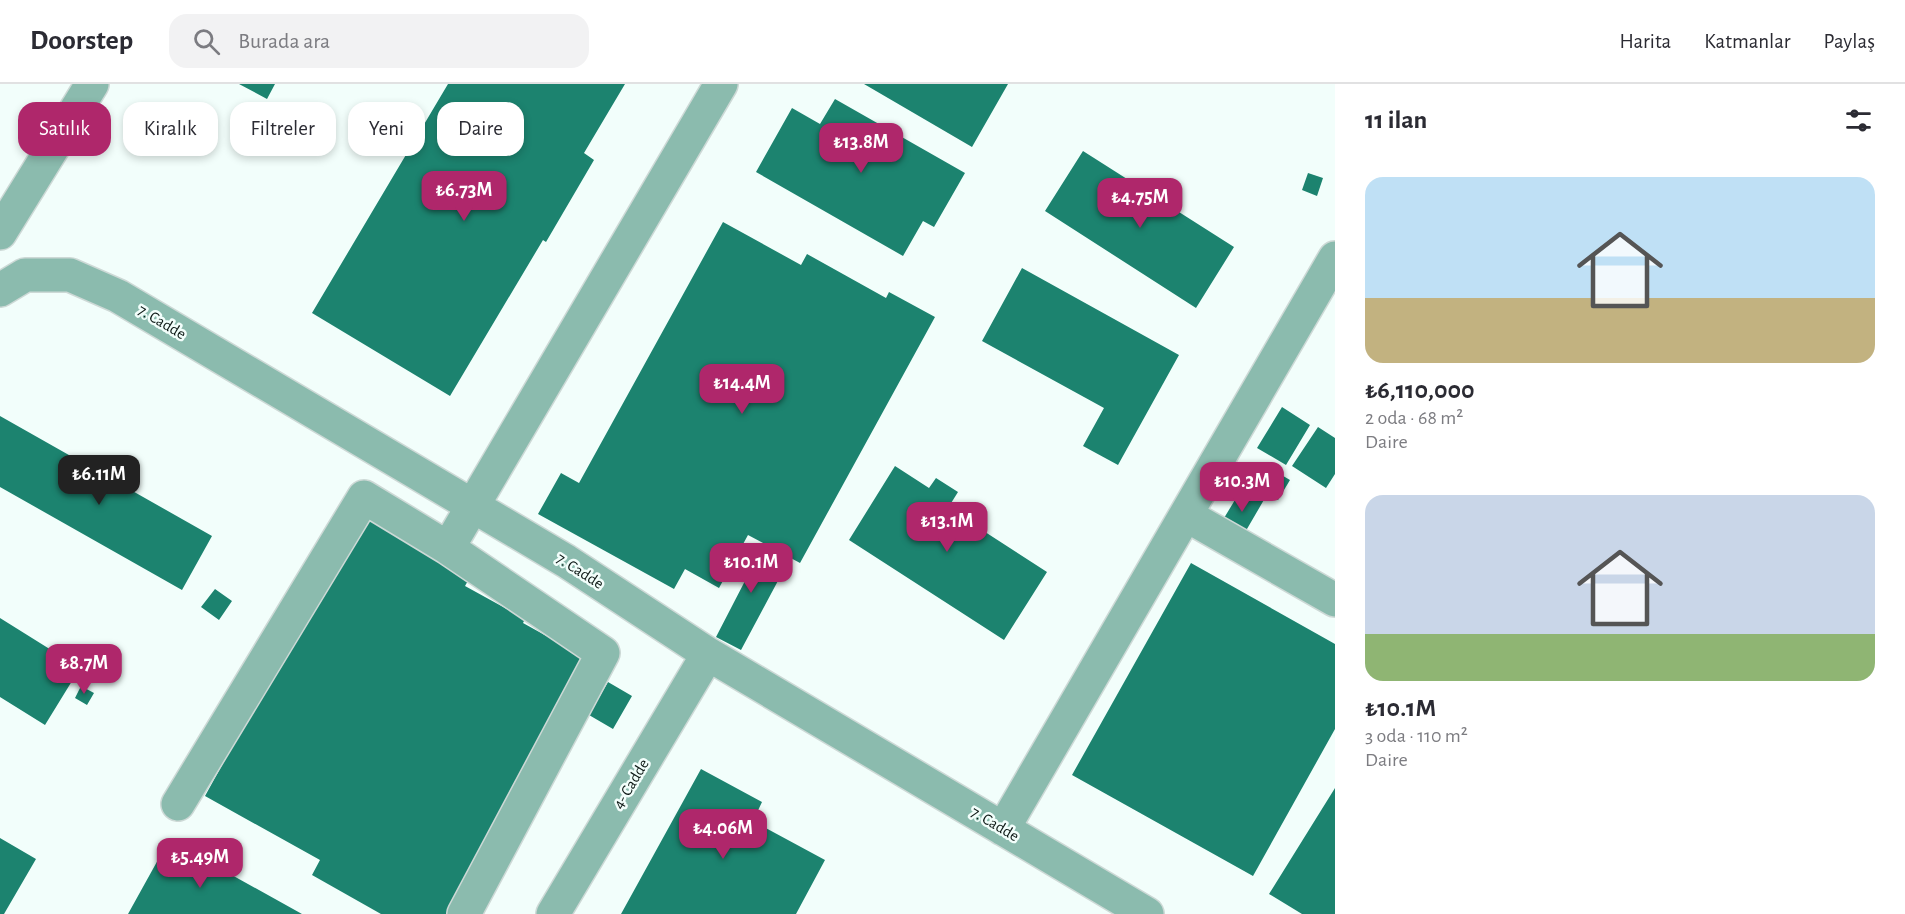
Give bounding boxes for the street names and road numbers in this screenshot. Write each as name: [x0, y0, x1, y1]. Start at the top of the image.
street label: 7. Cadde: [135, 302, 189, 342]
street label: 7. Cadde: [554, 550, 606, 592]
street label: 4- Cadde: [610, 756, 652, 812]
street label: 7. Cadde: [968, 804, 1022, 844]

